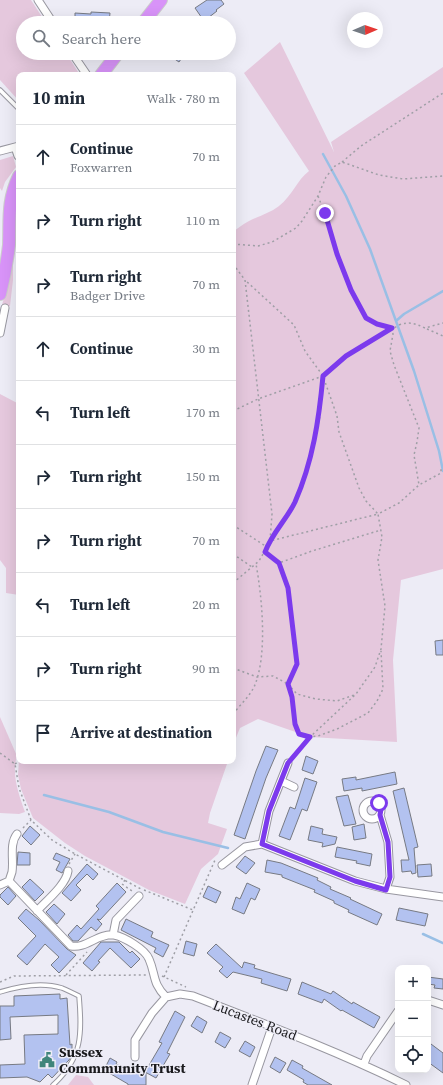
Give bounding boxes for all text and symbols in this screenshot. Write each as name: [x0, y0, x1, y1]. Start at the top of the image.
north arrow: [347, 12, 383, 48]
search box: [16, 16, 236, 60]
icon: search: [30, 27, 52, 49]
text: Search here: [62, 28, 141, 49]
text: 10 min: [32, 86, 85, 110]
text: Walk · 780 m: [147, 90, 220, 107]
text: Continue: [70, 138, 133, 159]
icon: ahead: [32, 146, 54, 168]
text: 70 m: [192, 148, 220, 165]
text: Foxwarren: [70, 159, 132, 176]
route end: [316, 204, 334, 222]
icon: right: [32, 210, 54, 232]
text: Turn right: [70, 210, 142, 231]
text: 110 m: [186, 212, 220, 229]
text: Turn right: [70, 266, 142, 287]
icon: right: [32, 274, 54, 296]
text: 70 m: [192, 276, 220, 293]
text: Badger Drive: [70, 287, 145, 304]
icon: ahead: [32, 338, 54, 360]
text: Continue: [70, 338, 133, 359]
text: 30 m: [192, 340, 220, 357]
icon: left: [32, 402, 54, 424]
text: Turn left: [70, 402, 130, 423]
text: 170 m: [186, 404, 220, 421]
icon: right: [32, 466, 54, 488]
text: Turn right: [70, 466, 142, 487]
text: 150 m: [186, 468, 220, 485]
icon: right: [32, 530, 54, 552]
text: Turn right: [70, 530, 142, 551]
text: 70 m: [192, 532, 220, 549]
icon: left: [32, 594, 54, 616]
text: Turn left: [70, 594, 130, 615]
text: 20 m: [192, 596, 220, 613]
icon: right: [32, 658, 54, 680]
text: Turn right: [70, 658, 142, 679]
text: 90 m: [192, 660, 220, 677]
icon: arrive: [32, 722, 54, 744]
text: Arrive at destination: [70, 722, 212, 743]
route start: [370, 794, 388, 812]
map controls: [395, 965, 431, 1073]
button: +: [395, 965, 431, 1001]
street label: Lucastes Road: [210, 995, 300, 1045]
button: −: [395, 1001, 431, 1037]
button: locate: [395, 1037, 431, 1073]
place label: Sussex Commmunity Trust: [59, 1042, 186, 1078]
public building icon: Sussex Commmunity Trust: [38, 1051, 56, 1069]

